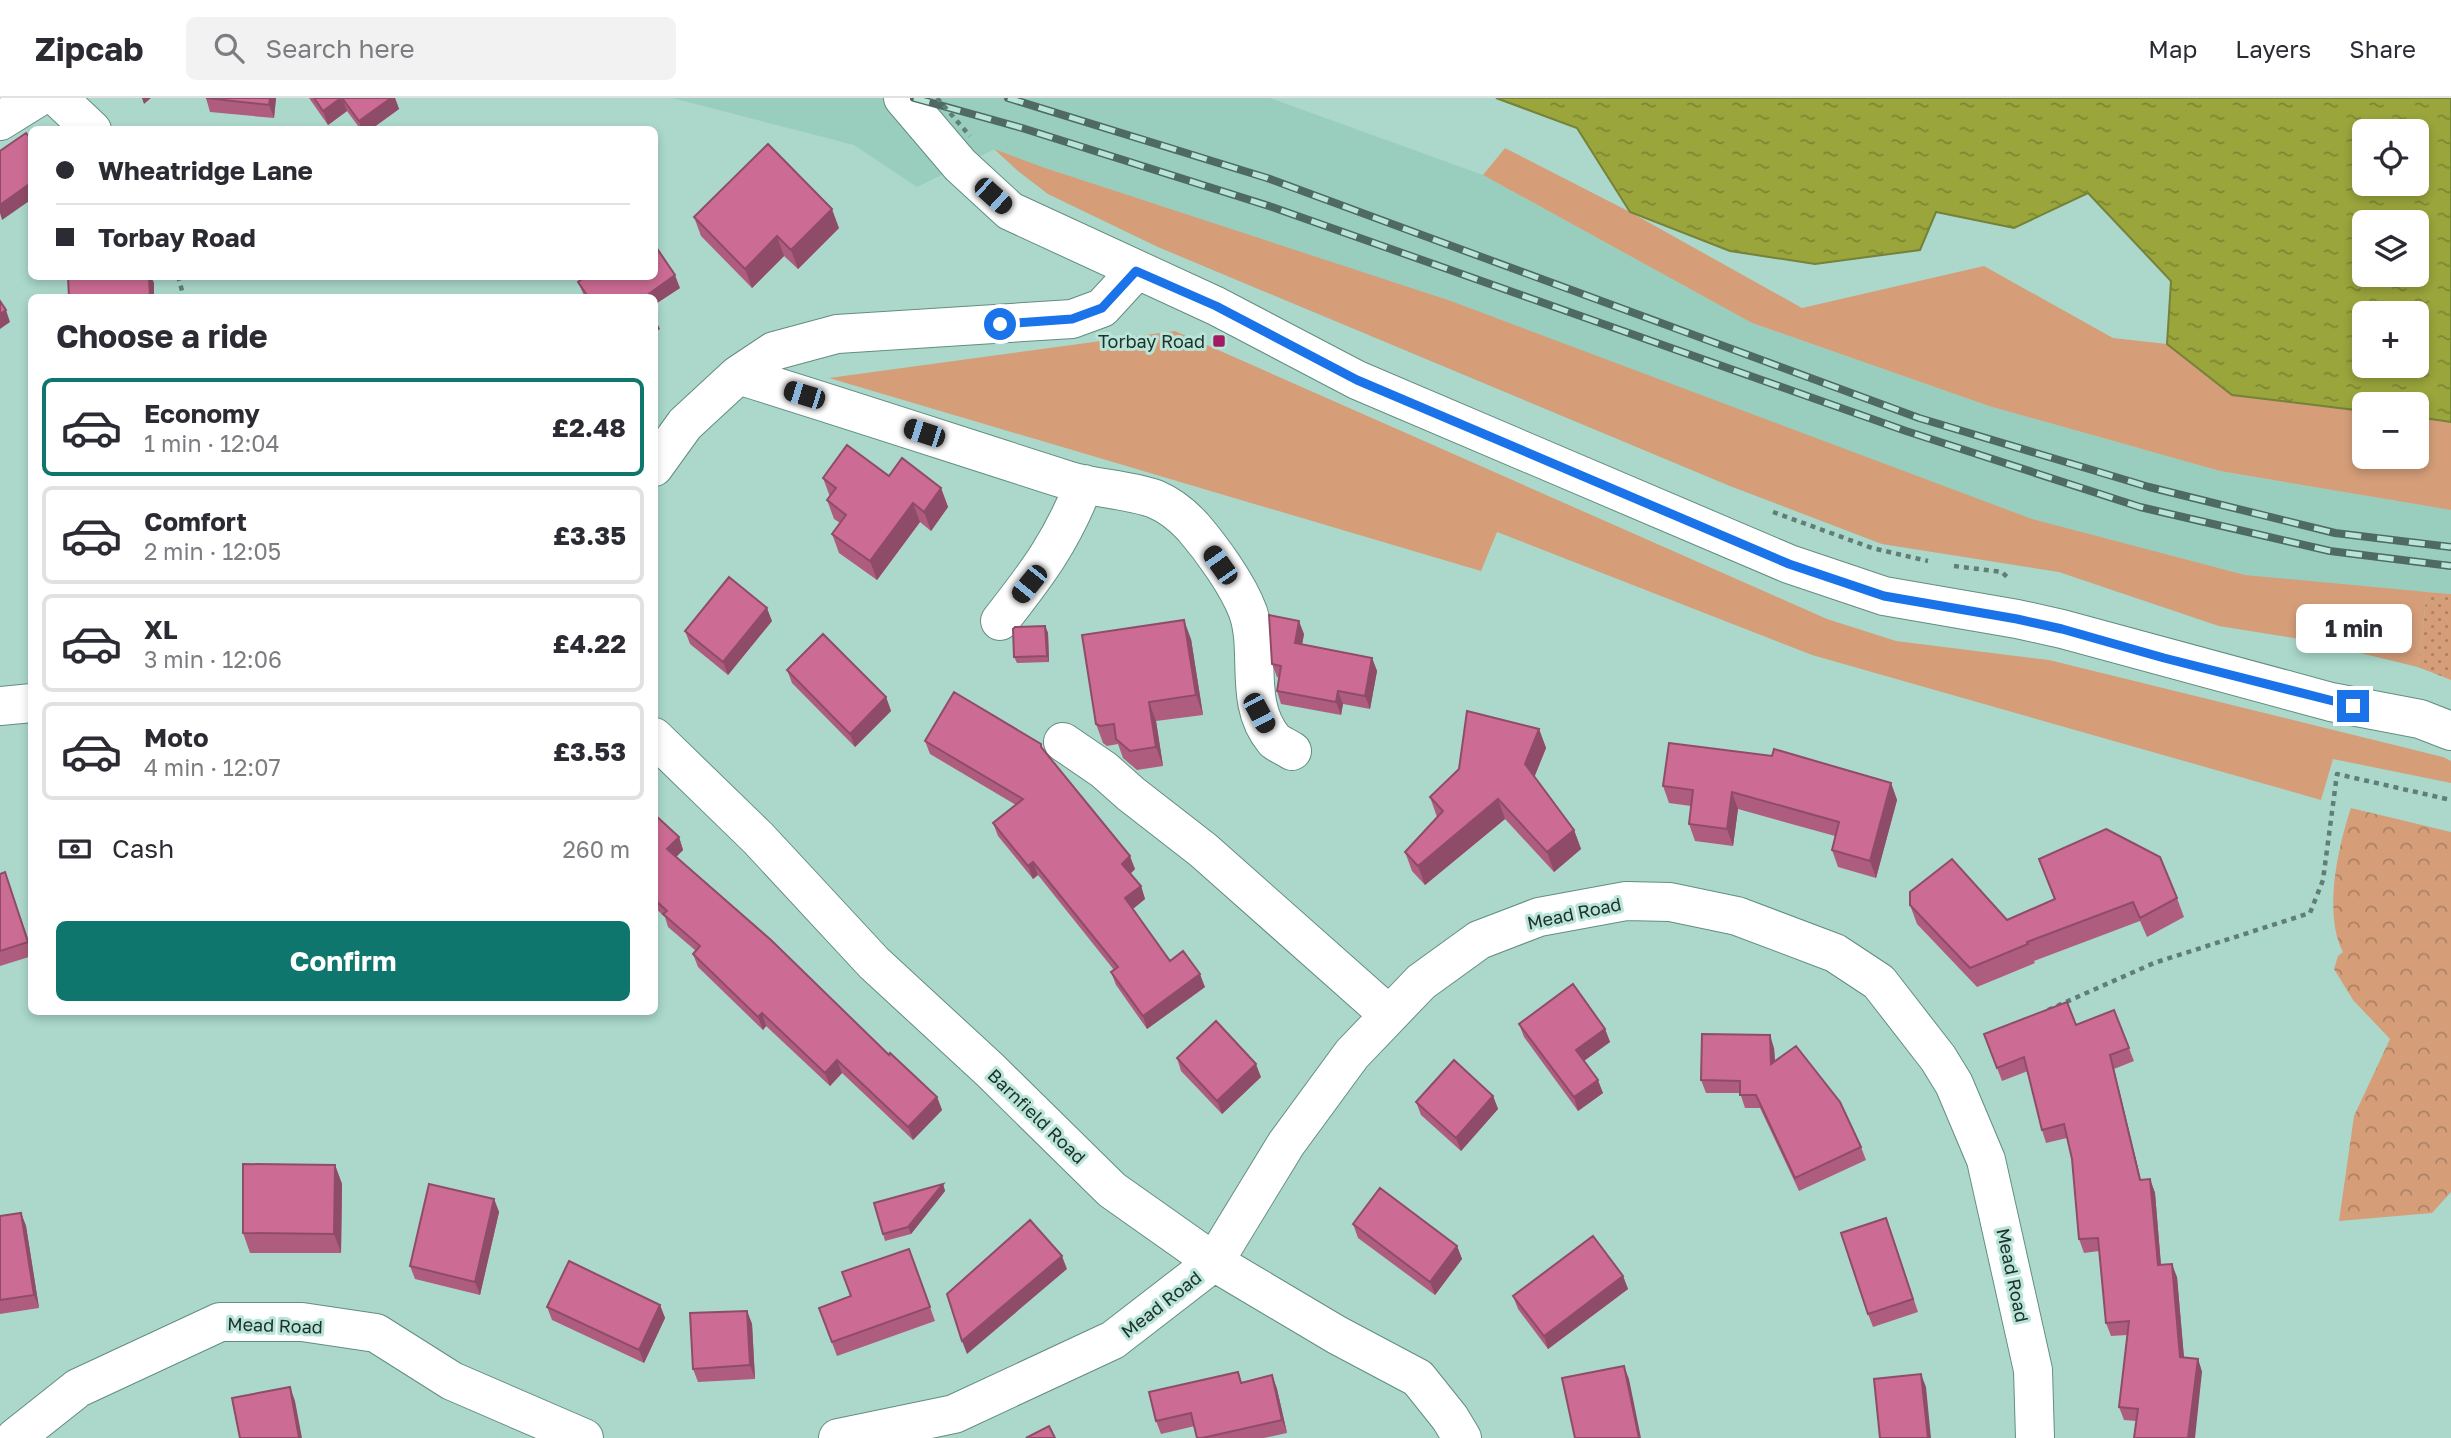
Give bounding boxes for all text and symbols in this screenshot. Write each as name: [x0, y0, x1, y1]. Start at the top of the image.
search box: [186, 17, 676, 80]
text: Zipcab: [35, 29, 144, 68]
icon: search: [210, 29, 248, 67]
text: Search here: [266, 33, 415, 64]
text: Map: [2148, 34, 2197, 63]
text: Layers: [2235, 34, 2311, 63]
text: Share: [2349, 34, 2416, 63]
map controls: [2352, 119, 2429, 469]
button: locate: [2352, 119, 2429, 196]
text: Wheatridge Lane: [98, 155, 313, 186]
car: [971, 174, 1016, 218]
button: layers: [2352, 210, 2429, 287]
text: Torbay Road: [98, 222, 256, 253]
button: +: [2352, 301, 2429, 378]
route start: [984, 308, 1016, 340]
text: Choose a ride: [56, 317, 268, 355]
place label: Torbay Road: [1098, 330, 1205, 352]
marker: Torbay Road: [1211, 333, 1227, 349]
car: [781, 379, 828, 411]
button: −: [2352, 392, 2429, 469]
icon: car: [60, 396, 123, 459]
text: Economy: [144, 398, 260, 429]
text: £2.48: [552, 412, 626, 443]
car: [901, 417, 948, 449]
text: 1 min · 12:04: [144, 429, 280, 457]
icon: car: [60, 504, 123, 567]
text: Comfort: [144, 506, 247, 537]
text: £3.35: [553, 520, 626, 551]
text: 2 min · 12:05: [144, 537, 281, 565]
car: [1200, 542, 1241, 588]
car: [1008, 561, 1051, 607]
callout: 1 min: [2295, 604, 2411, 654]
icon: car: [60, 612, 123, 675]
text: XL: [144, 614, 178, 645]
text: 1 min: [2325, 614, 2383, 642]
text: £4.22: [553, 628, 626, 659]
text: 3 min · 12:06: [144, 645, 282, 673]
car: [1240, 690, 1279, 736]
route end: [2337, 690, 2369, 722]
icon: car: [60, 720, 123, 783]
text: Moto: [144, 722, 209, 753]
text: £3.53: [553, 736, 626, 767]
text: 4 min · 12:07: [144, 753, 281, 781]
icon: cash: [56, 830, 94, 868]
text: Cash: [112, 833, 174, 864]
text: 260 m: [562, 835, 630, 863]
street label: Mead Road: [1525, 892, 1623, 934]
button: Confirm: [56, 921, 630, 1001]
street label: Barnfield Road: [984, 1064, 1090, 1168]
street label: Mead Road: [1992, 1226, 2034, 1324]
street label: Mead Road: [1116, 1266, 1206, 1342]
street label: Mead Road: [227, 1312, 323, 1338]

